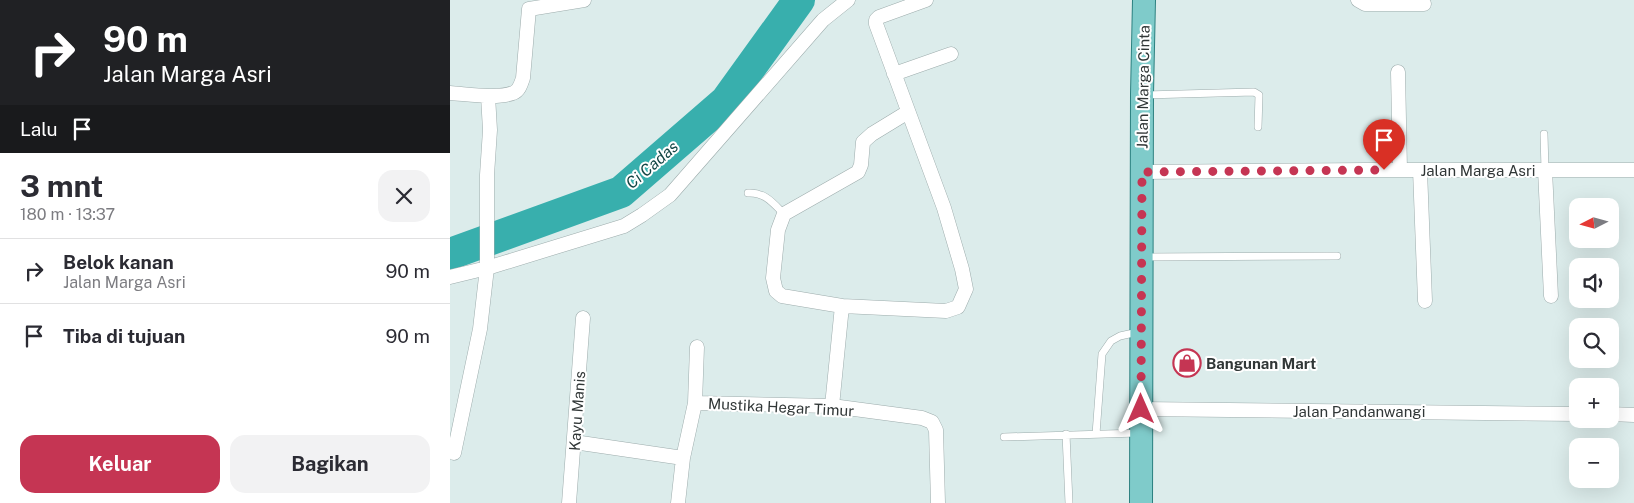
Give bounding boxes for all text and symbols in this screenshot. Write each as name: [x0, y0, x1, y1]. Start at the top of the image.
text: 90 m: [103, 19, 188, 60]
icon: right: [20, 20, 85, 85]
street label: Jalan Marga Cinta: [1133, 25, 1153, 149]
text: Jalan Marga Asri: [103, 61, 272, 87]
icon: arrive: [68, 115, 96, 143]
text: Lalu: [20, 118, 58, 140]
pin: [1363, 119, 1405, 170]
icon: arrive: [1370, 126, 1398, 154]
water label: Ci Cadas: [622, 137, 682, 193]
street label: Jalan Marga Asri: [1421, 162, 1535, 179]
text: 3 mnt: [20, 168, 103, 204]
button: close: [378, 170, 430, 222]
north arrow: [1569, 198, 1619, 248]
map controls: [1569, 198, 1619, 488]
text: 180 m · 13:37: [20, 205, 115, 224]
text: Belok kanan: [63, 251, 174, 273]
icon: right: [20, 257, 48, 285]
button: sound: [1569, 258, 1619, 308]
text: 90 m: [386, 260, 430, 282]
text: Jalan Marga Asri: [63, 273, 186, 292]
button: search: [1569, 318, 1619, 368]
icon: arrive: [20, 322, 48, 350]
text: Tiba di tujuan: [63, 325, 185, 347]
text: 90 m: [386, 325, 430, 347]
shop icon: Bangunan Mart: [1172, 348, 1202, 378]
place label: Bangunan Mart: [1206, 355, 1316, 372]
street label: Kayu Manis: [566, 370, 588, 452]
button: +: [1569, 378, 1619, 428]
position arrow: [1114, 382, 1166, 434]
street label: Mustika Hegar Timur: [707, 395, 855, 419]
street label: Jalan Pandanwangi: [1293, 403, 1425, 420]
button: Keluar: [20, 435, 220, 493]
button: Bagikan: [230, 435, 430, 493]
button: −: [1569, 438, 1619, 488]

